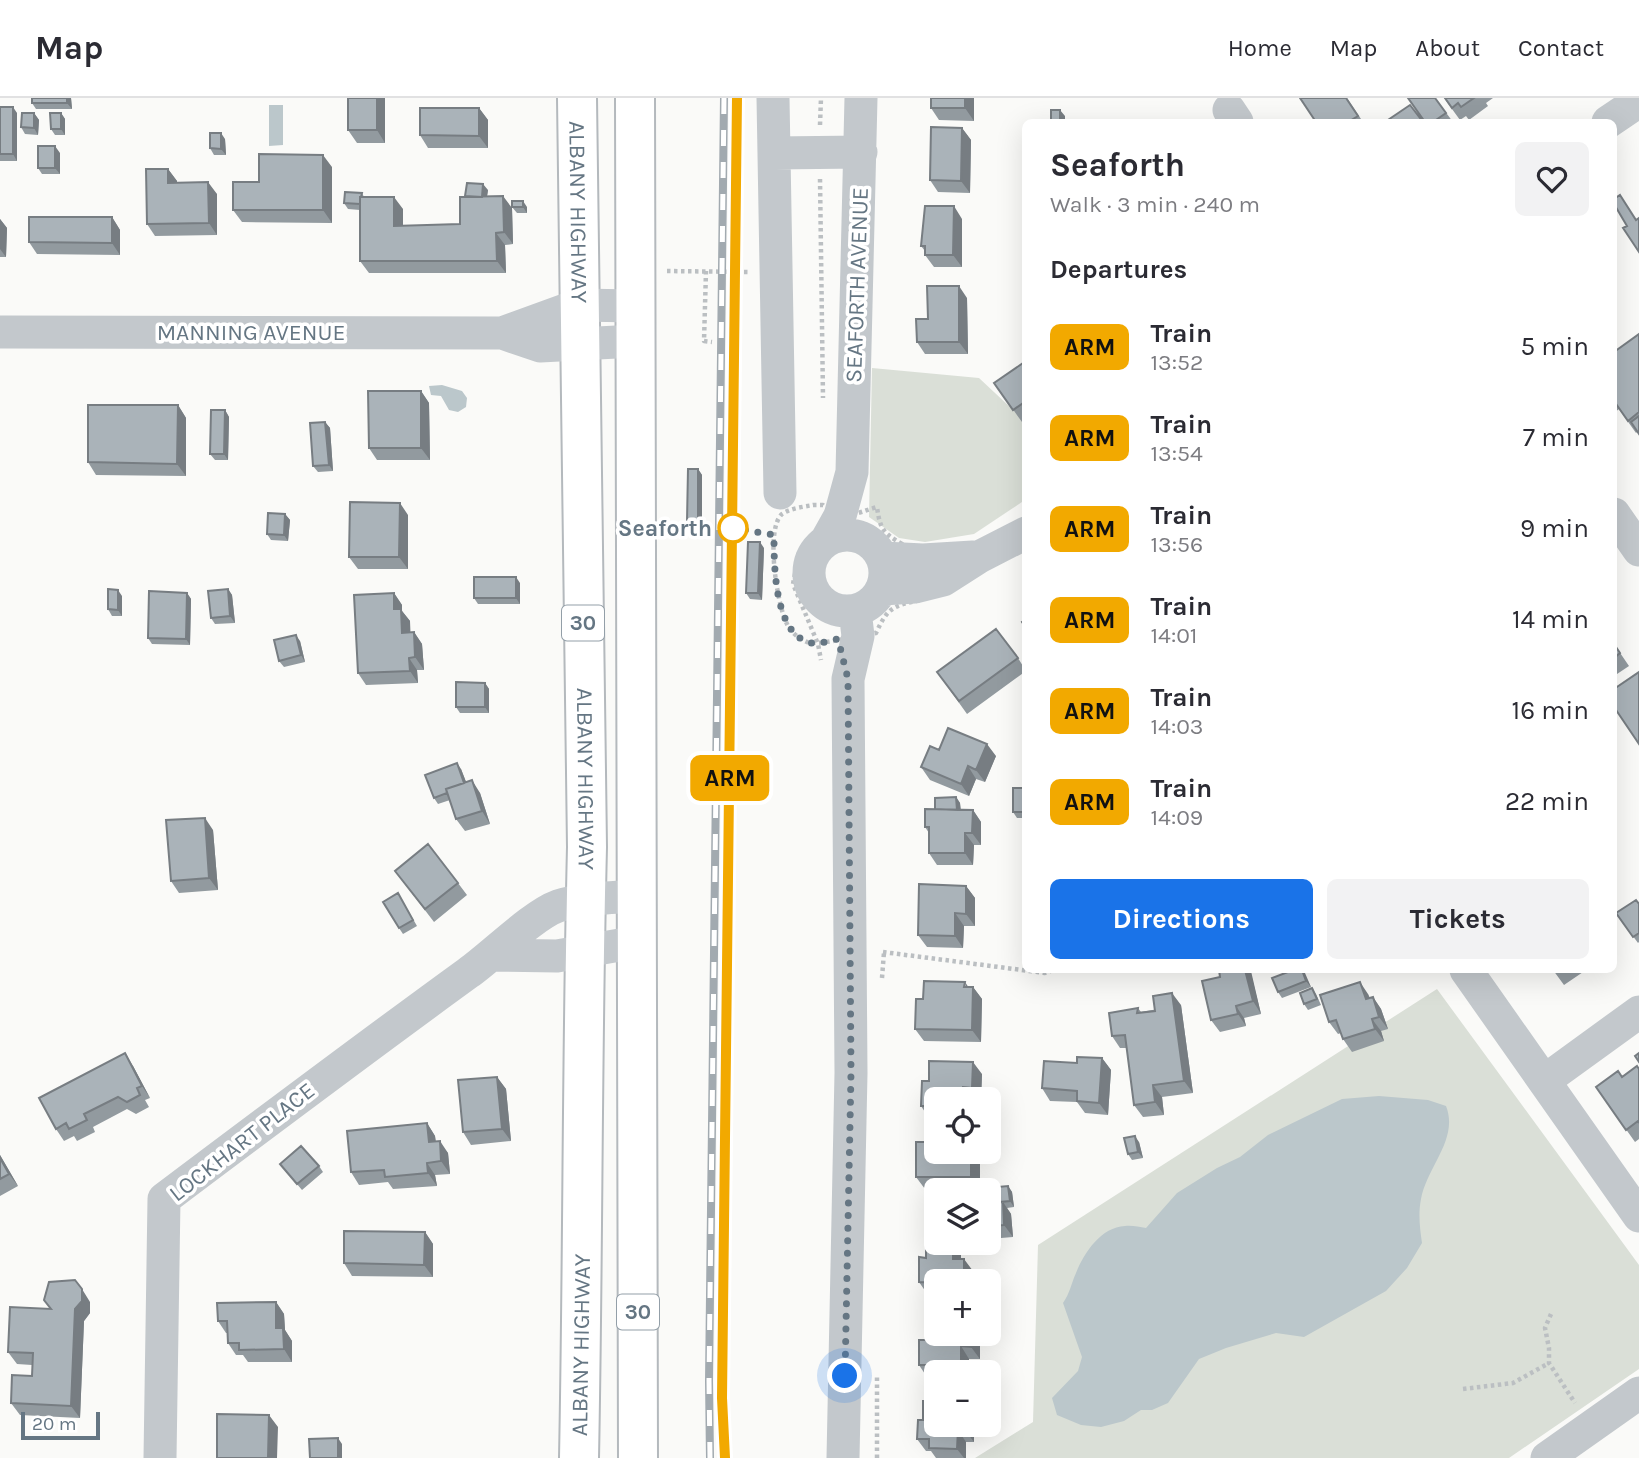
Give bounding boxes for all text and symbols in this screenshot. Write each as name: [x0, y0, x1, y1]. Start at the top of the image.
text: Map: [35, 29, 103, 67]
text: Home: [1228, 34, 1292, 62]
text: Map: [1330, 34, 1377, 62]
text: About: [1415, 34, 1480, 62]
text: Contact: [1518, 34, 1604, 62]
street label: ALBANY HIGHWAY: [564, 121, 593, 304]
button: heart: [1515, 142, 1589, 216]
text: Seaforth: [1050, 146, 1185, 184]
street label: SEAFORTH AVENUE: [840, 187, 874, 383]
text: Walk · 3 min · 240 m: [1050, 191, 1260, 218]
text: Departures: [1050, 254, 1187, 285]
text: Train: [1150, 318, 1212, 349]
street label: MANNING AVENUE: [157, 319, 345, 346]
text: 5 min: [1520, 331, 1589, 362]
text: ARM: [1064, 333, 1115, 361]
text: 13:52: [1150, 349, 1203, 376]
text: Train: [1150, 409, 1212, 440]
text: 7 min: [1523, 422, 1589, 453]
text: ARM: [1064, 424, 1115, 452]
text: 13:54: [1150, 440, 1203, 467]
text: Train: [1150, 500, 1212, 531]
marker: Seaforth: [718, 513, 748, 543]
text: 9 min: [1520, 513, 1589, 544]
place label: Seaforth: [618, 515, 712, 542]
text: ARM: [1064, 515, 1115, 543]
text: 13:56: [1150, 531, 1203, 558]
text: Train: [1150, 591, 1212, 622]
text: 14 min: [1512, 604, 1589, 635]
road number: 30: [562, 606, 604, 640]
text: ARM: [1064, 606, 1115, 634]
text: 14:01: [1150, 622, 1197, 649]
text: Train: [1150, 682, 1212, 713]
street label: ALBANY HIGHWAY: [571, 688, 601, 871]
text: 16 min: [1512, 695, 1589, 726]
text: ARM: [1064, 697, 1115, 725]
text: 14:03: [1150, 713, 1203, 740]
line badge: ARM: [690, 755, 770, 801]
text: ARM: [704, 764, 756, 792]
text: Train: [1150, 773, 1212, 804]
text: 22 min: [1505, 786, 1589, 817]
text: ARM: [1064, 788, 1115, 816]
text: 14:09: [1150, 804, 1203, 831]
button: Directions: [1050, 879, 1313, 959]
button: Tickets: [1327, 879, 1589, 959]
street label: LOCKHART PLACE: [164, 1077, 320, 1207]
map controls: [924, 1087, 1001, 1437]
button: locate: [924, 1087, 1001, 1164]
button: layers: [924, 1178, 1001, 1255]
street label: ALBANY HIGHWAY: [566, 1253, 596, 1436]
button: +: [924, 1269, 1001, 1346]
road number: 30: [617, 1294, 659, 1330]
your location: [827, 1358, 862, 1393]
button: −: [924, 1360, 1001, 1437]
scale bar: [21, 1409, 100, 1441]
text: 20 m: [32, 1413, 77, 1435]

